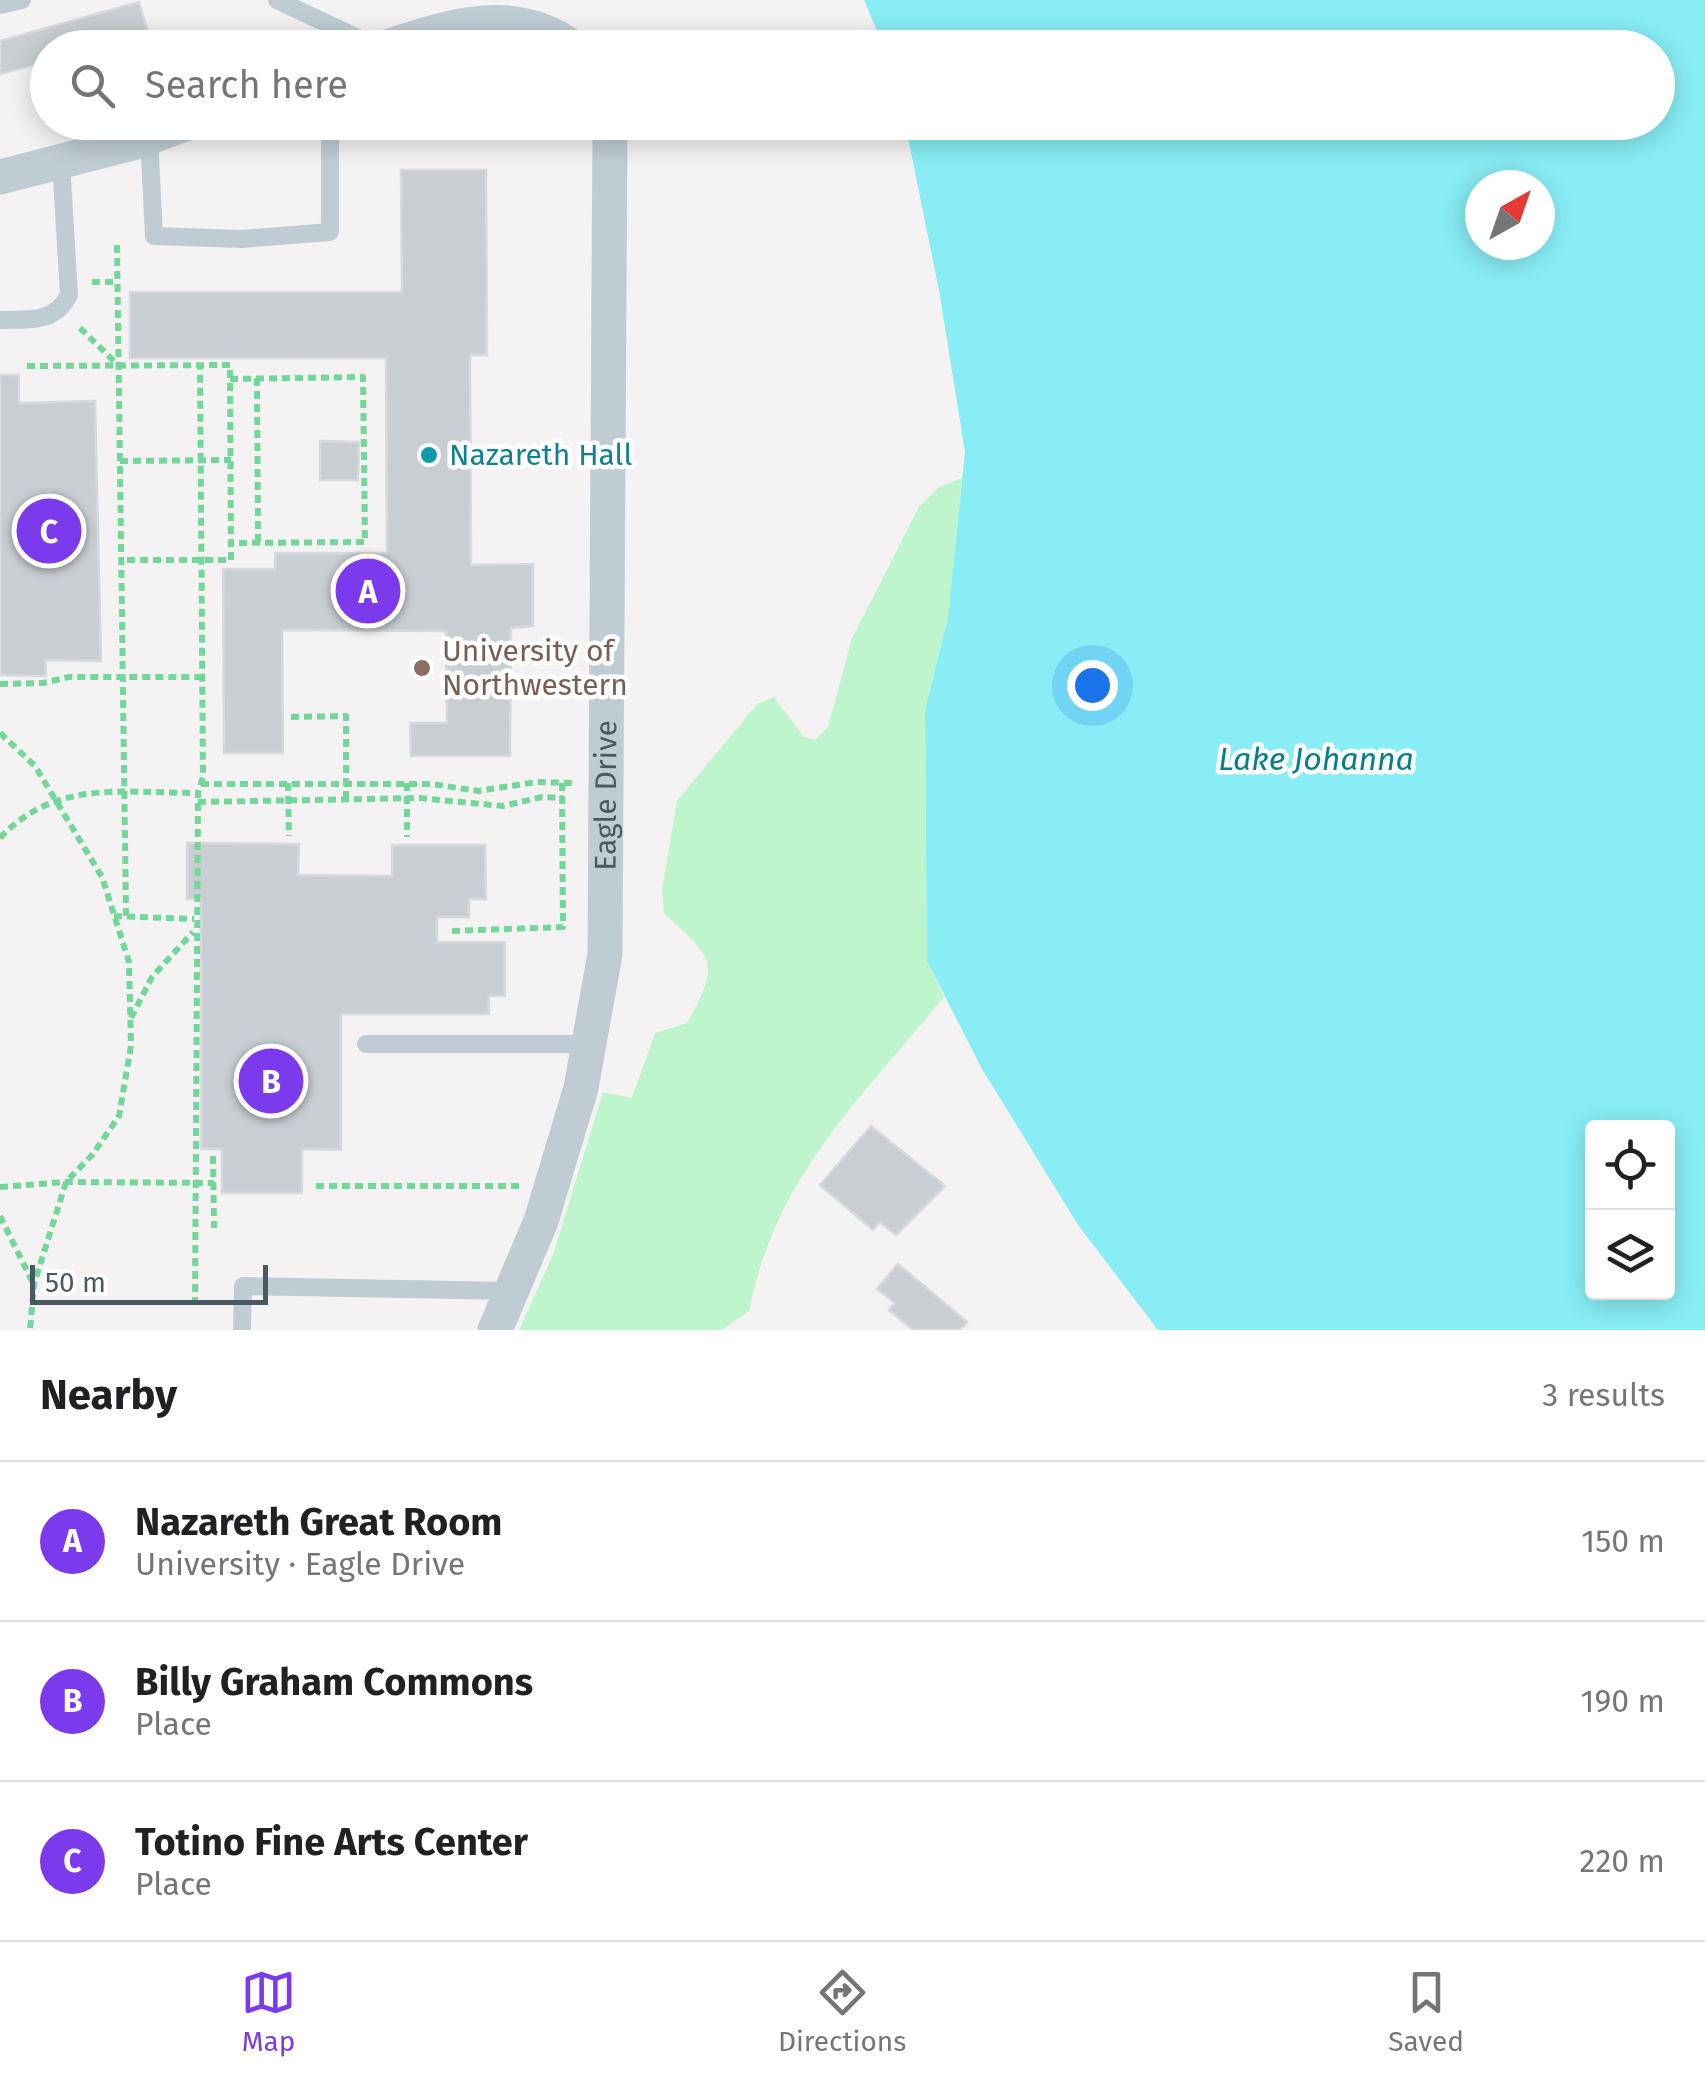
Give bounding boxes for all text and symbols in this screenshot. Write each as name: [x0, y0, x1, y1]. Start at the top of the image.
search box: [30, 30, 1675, 140]
icon: search: [65, 58, 120, 113]
text: Search here: [145, 62, 348, 108]
north arrow: [1465, 170, 1555, 260]
place label: Nazareth Hall: [449, 437, 632, 473]
marker: Nazareth Hall: [418, 444, 440, 466]
pin: C: [17, 494, 82, 568]
pin: A: [336, 554, 400, 628]
place label: University of Northwestern: [442, 633, 628, 703]
marker: University of Northwestern: [411, 657, 433, 679]
your location: [1067, 660, 1118, 711]
street label: Eagle Drive: [588, 720, 624, 871]
water label: Lake Johanna: [1218, 740, 1414, 778]
pin: B: [238, 1044, 304, 1118]
map controls: [1585, 1120, 1675, 1300]
button: locate: [1585, 1120, 1675, 1210]
button: layers: [1585, 1210, 1675, 1300]
scale bar: [30, 1260, 268, 1304]
text: 50 m: [45, 1266, 106, 1299]
text: Nearby: [40, 1370, 177, 1420]
text: 3 results: [1542, 1376, 1665, 1414]
text: Nazareth Great Room: [135, 1499, 502, 1545]
text: A: [63, 1522, 82, 1560]
text: 150 m: [1581, 1522, 1665, 1560]
text: University · Eagle Drive: [135, 1545, 465, 1583]
text: Billy Graham Commons: [135, 1659, 533, 1705]
text: B: [63, 1682, 82, 1720]
text: 190 m: [1581, 1682, 1665, 1720]
text: Place: [135, 1705, 212, 1743]
text: Totino Fine Arts Center: [135, 1819, 528, 1865]
text: C: [63, 1842, 82, 1880]
text: 220 m: [1580, 1842, 1665, 1880]
text: Place: [135, 1865, 212, 1903]
tab: Map: [241, 1965, 296, 2058]
tab: Directions: [778, 1965, 906, 2058]
tab: Saved: [1388, 1965, 1464, 2058]

